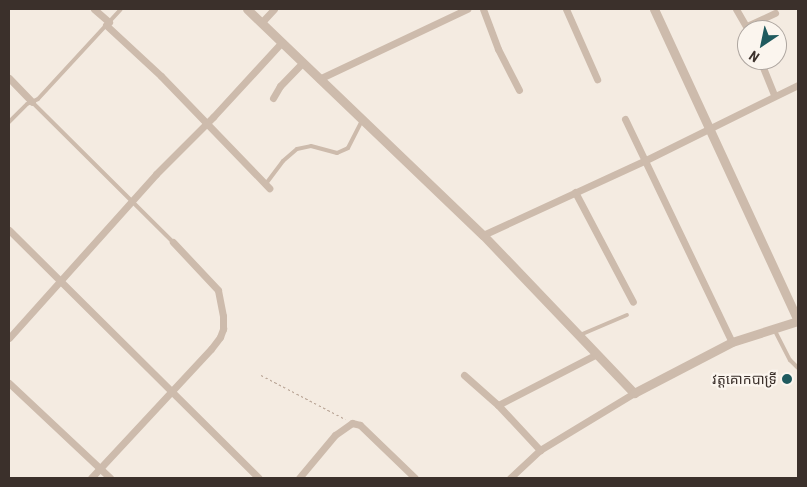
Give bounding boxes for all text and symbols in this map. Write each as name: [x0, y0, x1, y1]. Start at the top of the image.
north arrow: [737, 20, 787, 70]
text: N: [746, 48, 762, 66]
place label: វត្តគោកបាទ្រី: [712, 371, 777, 387]
marker: វត្តគោកបាទ្រី: [781, 373, 793, 385]

